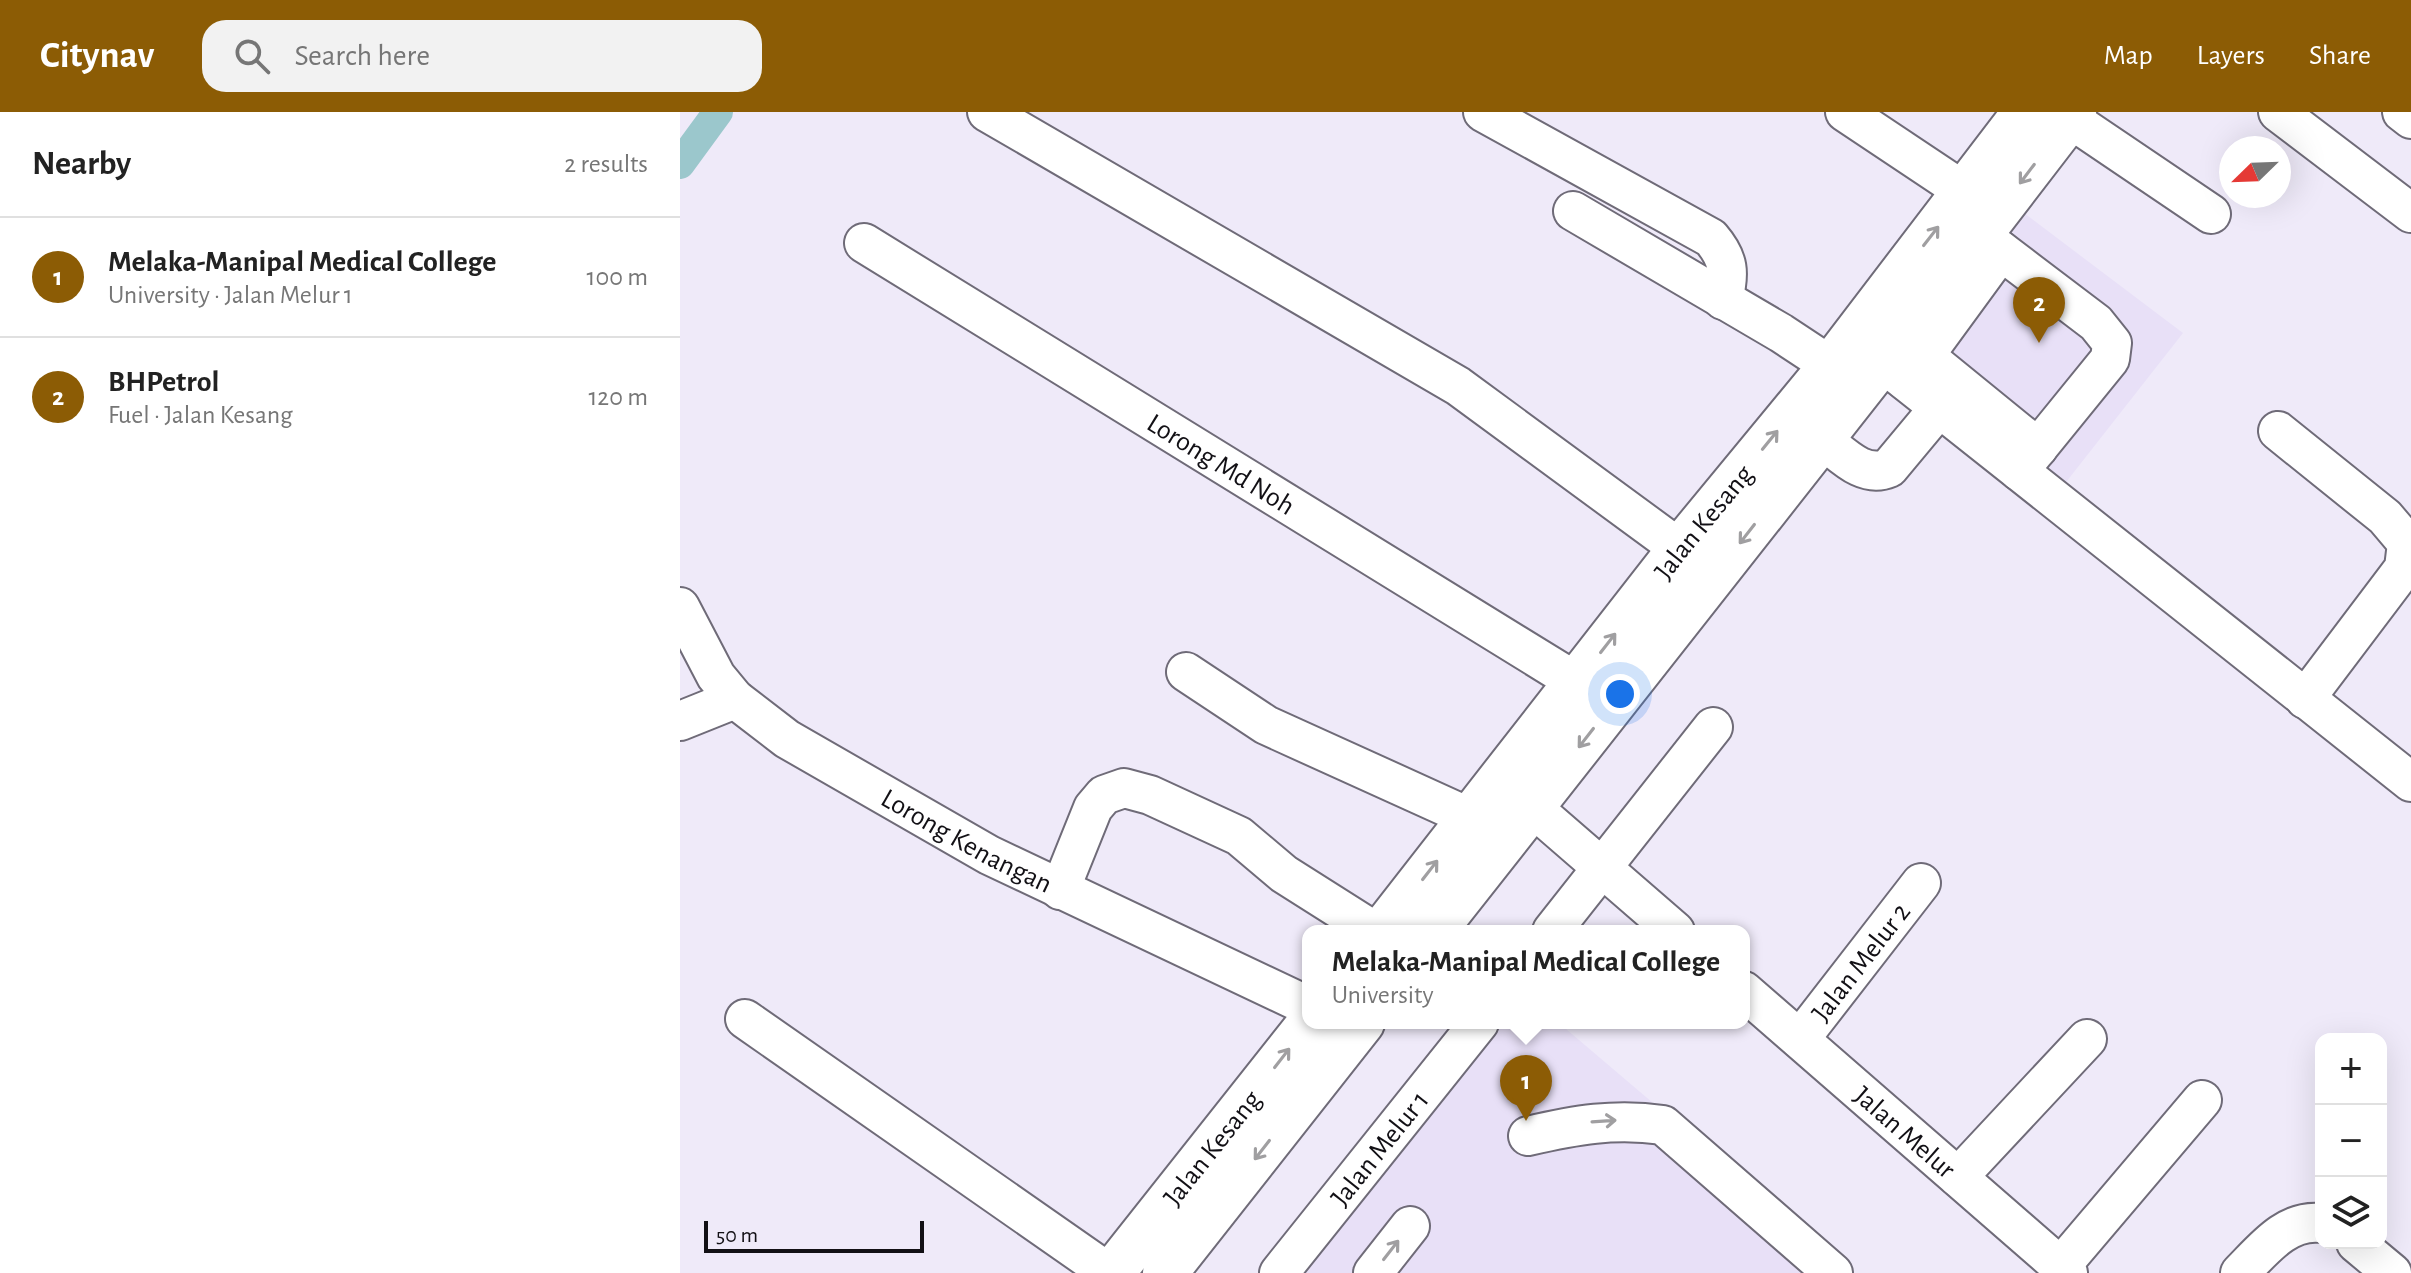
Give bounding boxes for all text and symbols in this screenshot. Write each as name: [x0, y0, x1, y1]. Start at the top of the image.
search box: [202, 20, 762, 92]
icon: search: [230, 34, 274, 78]
text: Citynav: [40, 37, 154, 75]
text: Search here: [294, 41, 430, 71]
text: Map: [2104, 42, 2153, 70]
text: Layers: [2197, 42, 2265, 70]
text: Share: [2309, 42, 2371, 70]
north arrow: [2219, 136, 2291, 208]
text: Nearby: [32, 147, 131, 181]
text: 2 results: [564, 151, 648, 177]
one-way arrow: [2018, 163, 2035, 184]
one-way arrow: [1923, 226, 1940, 247]
text: Melaka-Manipal Medical College: [108, 247, 496, 277]
text: 1: [53, 264, 63, 290]
text: 100 m: [587, 264, 648, 290]
pin: 2: [2013, 277, 2065, 343]
text: University · Jalan Melur 1: [108, 282, 353, 308]
text: BHPetrol: [108, 367, 219, 397]
text: 2: [52, 384, 64, 410]
text: 120 m: [588, 384, 648, 410]
text: Fuel · Jalan Kesang: [108, 402, 293, 428]
street label: Lorong Md Noh: [1142, 409, 1299, 521]
one-way arrow: [1761, 430, 1779, 451]
street label: Jalan Kesang: [1650, 460, 1759, 585]
one-way arrow: [1738, 523, 1756, 544]
one-way arrow: [1600, 633, 1617, 654]
your location: [1600, 674, 1640, 714]
one-way arrow: [1577, 727, 1595, 748]
street label: Lorong Kenangan: [876, 784, 1056, 899]
one-way arrow: [1422, 860, 1439, 881]
street label: Jalan Melur 2: [1807, 898, 1916, 1027]
popup: [1302, 925, 1750, 1029]
text: Melaka-Manipal Medical College: [1332, 947, 1720, 977]
text: University: [1332, 982, 1434, 1008]
map controls: [2315, 1033, 2387, 1249]
button: +: [2315, 1033, 2387, 1105]
one-way arrow: [1273, 1048, 1291, 1069]
pin: 1: [1500, 1055, 1552, 1121]
street label: Jalan Melur: [1848, 1082, 1960, 1184]
street label: Jalan Kesang: [1159, 1086, 1267, 1212]
street label: Jalan Melur 1: [1326, 1087, 1435, 1212]
button: −: [2315, 1105, 2387, 1177]
one-way arrow: [1590, 1113, 1617, 1128]
one-way arrow: [1253, 1139, 1270, 1160]
button: layers: [2315, 1177, 2387, 1249]
scale bar: [704, 1217, 924, 1253]
text: 50 m: [716, 1224, 758, 1246]
one-way arrow: [1383, 1240, 1400, 1261]

